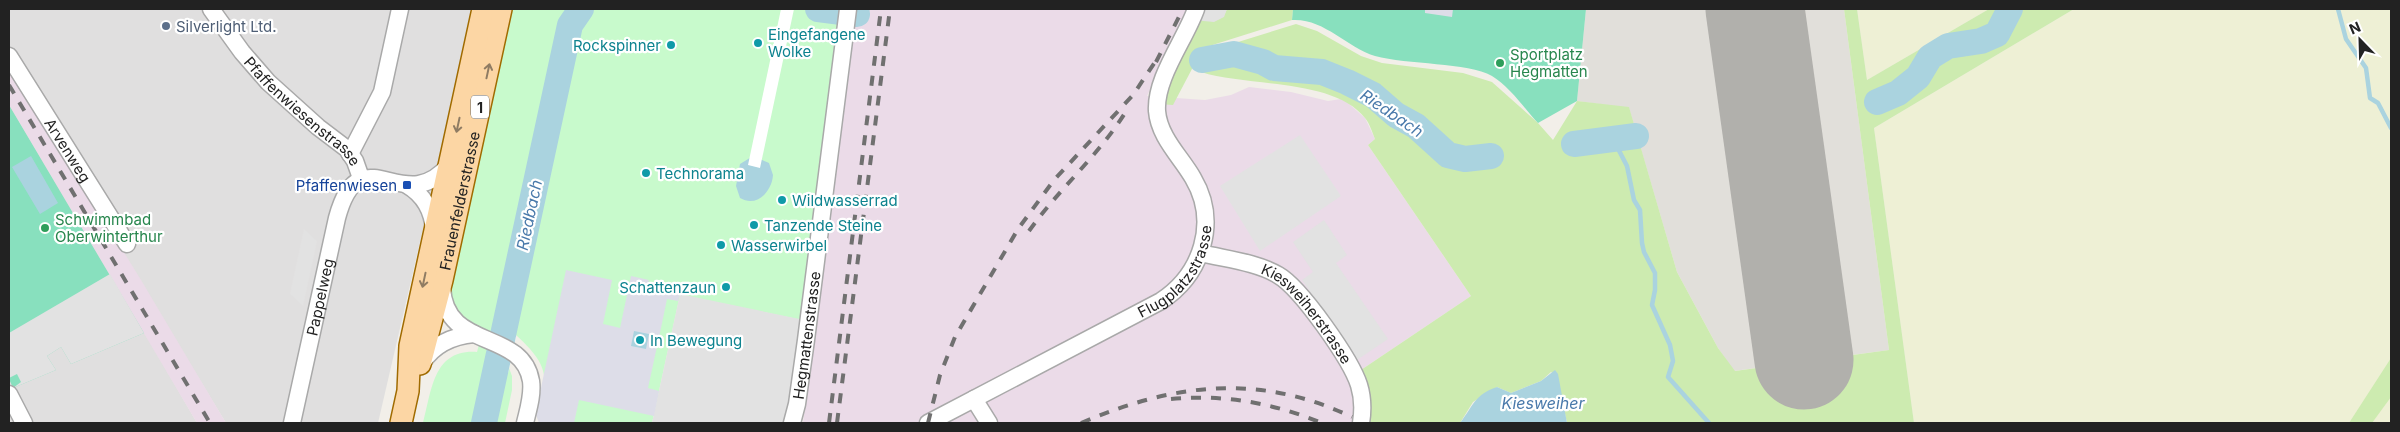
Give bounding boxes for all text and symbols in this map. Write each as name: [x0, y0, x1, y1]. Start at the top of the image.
north arrow: [2335, 15, 2385, 65]
place label: Silverlight Ltd.: [176, 17, 277, 36]
text: N: [2346, 18, 2363, 37]
marker: Silverlight Ltd.: [160, 20, 172, 32]
place label: Eingefangene Wolke: [768, 25, 866, 61]
place label: Rockspinner: [573, 36, 661, 55]
marker: Eingefangene Wolke: [752, 37, 764, 49]
marker: Rockspinner: [665, 39, 677, 51]
place label: Sportplatz Hegmatten: [1510, 45, 1588, 81]
street label: Pfaffenwiesenstrasse: [240, 52, 365, 169]
marker: Sportplatz Hegmatten: [1494, 57, 1506, 69]
one-way arrow: [483, 64, 493, 80]
water label: Riedbach: [1357, 85, 1427, 141]
road number: 1: [471, 95, 489, 118]
street label: Arvenweg: [41, 114, 95, 186]
one-way arrow: [452, 116, 462, 132]
street label: Frauenfelderstrasse: [435, 129, 484, 272]
place label: Technorama: [656, 164, 744, 183]
marker: Technorama: [640, 167, 652, 179]
place label: Pfaffenwiesen: [296, 176, 397, 195]
water label: Riedbach: [512, 178, 546, 252]
marker: Pfaffenwiesen: [401, 179, 413, 191]
place label: Wildwasserrad: [792, 191, 898, 210]
marker: Wildwasserrad: [776, 194, 788, 206]
place label: Schwimmbad Oberwinterthur: [55, 210, 163, 246]
place label: Tanzende Steine: [764, 216, 882, 235]
marker: Tanzende Steine: [748, 219, 760, 231]
marker: Schwimmbad Oberwinterthur: [39, 222, 51, 234]
street label: Flugplatzstrasse: [1134, 224, 1215, 321]
place label: Wasserwirbel: [731, 236, 827, 255]
marker: Wasserwirbel: [715, 239, 727, 251]
street label: Pappelweg: [302, 256, 337, 338]
street label: Kiesweiherstrasse: [1259, 259, 1356, 367]
street label: Hegmattenstrasse: [788, 270, 824, 401]
one-way arrow: [419, 272, 428, 288]
place label: Schattenzaun: [619, 278, 716, 297]
marker: Schattenzaun: [720, 281, 732, 293]
place label: In Bewegung: [650, 331, 742, 350]
marker: In Bewegung: [634, 334, 646, 346]
water label: Kiesweiher: [1501, 393, 1586, 413]

